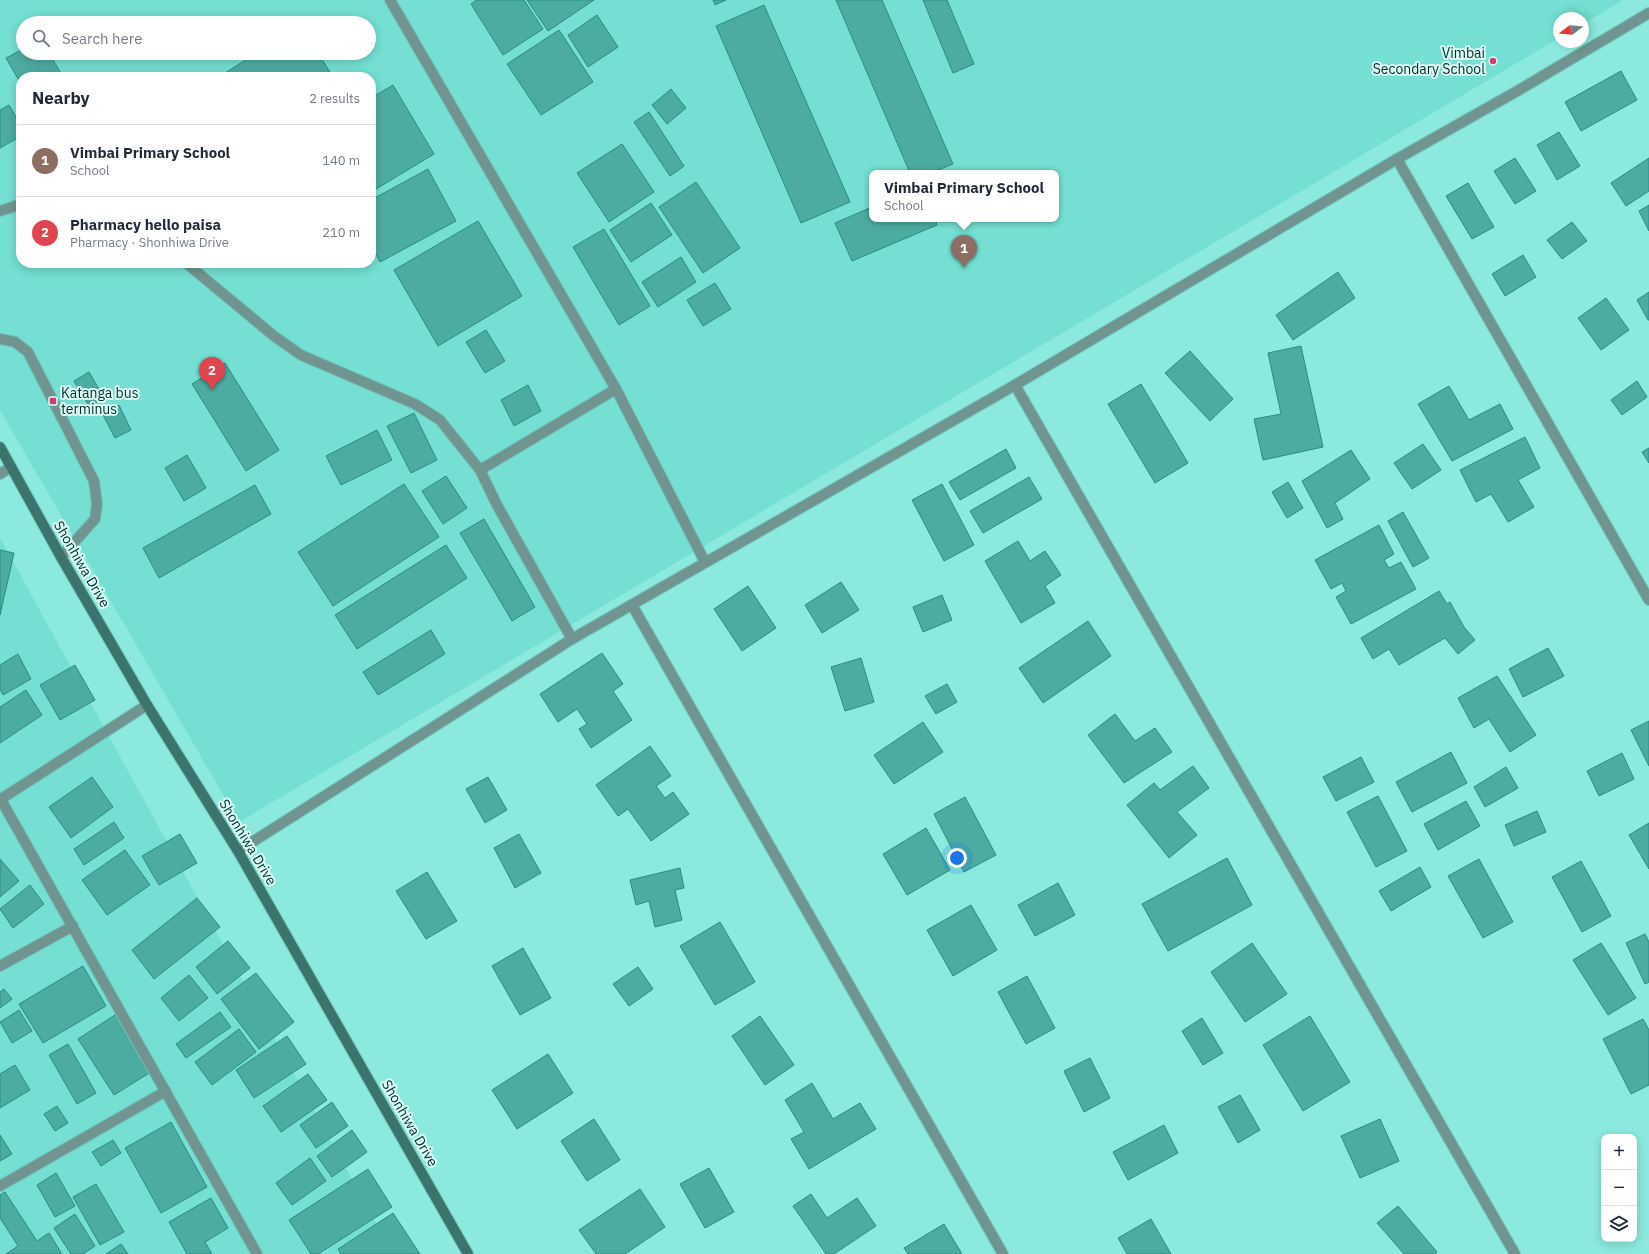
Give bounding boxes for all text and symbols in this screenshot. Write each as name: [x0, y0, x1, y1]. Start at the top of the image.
north arrow: [1553, 12, 1589, 48]
search box: [16, 16, 376, 60]
icon: search: [30, 27, 52, 49]
text: Search here: [62, 29, 142, 48]
place label: Vimbai Secondary School: [1373, 44, 1485, 78]
marker: Vimbai Secondary School: [1488, 56, 1498, 66]
text: Nearby: [32, 87, 90, 109]
text: 2 results: [309, 90, 360, 107]
text: Vimbai Primary School: [70, 143, 230, 162]
text: 1: [41, 152, 49, 169]
text: 140 m: [322, 152, 360, 169]
text: School: [70, 162, 110, 179]
popup: [869, 170, 1059, 222]
text: Vimbai Primary School: [884, 178, 1044, 197]
text: School: [884, 197, 924, 214]
text: Pharmacy hello paisa: [70, 215, 221, 234]
text: 2: [41, 224, 49, 241]
text: 210 m: [322, 224, 360, 241]
text: Pharmacy · Shonhiwa Drive: [70, 234, 229, 251]
pin: 1: [951, 235, 977, 268]
pin: 2: [199, 357, 225, 390]
place label: Katanga bus terminus: [61, 384, 139, 418]
marker: Katanga bus terminus: [48, 396, 58, 406]
street label: Shonhiwa Drive: [50, 517, 114, 611]
street label: Shonhiwa Drive: [215, 796, 281, 889]
your location: [947, 848, 967, 868]
street label: Shonhiwa Drive: [378, 1076, 442, 1170]
map controls: [1601, 1134, 1637, 1242]
button: +: [1601, 1134, 1637, 1170]
button: −: [1601, 1170, 1637, 1206]
button: layers: [1601, 1206, 1637, 1242]

